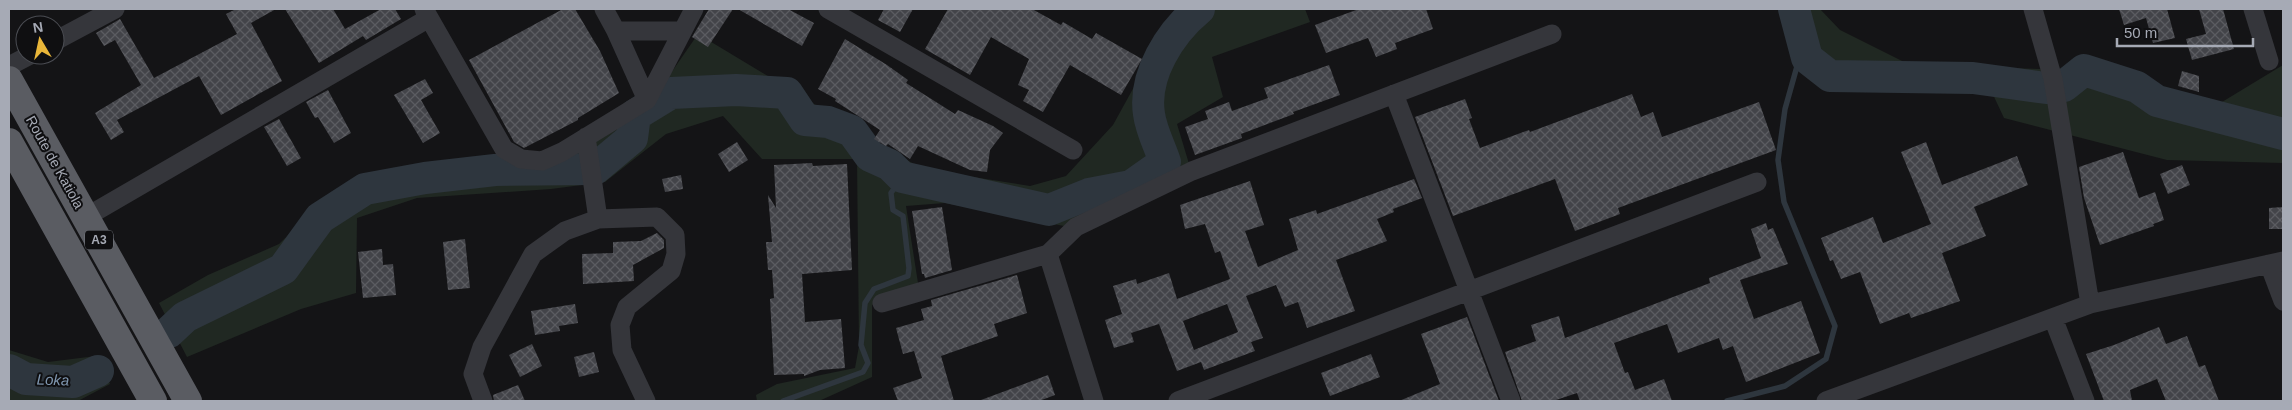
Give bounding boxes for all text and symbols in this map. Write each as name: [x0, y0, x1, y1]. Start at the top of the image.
north arrow: [15, 15, 65, 65]
scale bar: [2117, 15, 2253, 47]
text: N: [32, 18, 44, 36]
text: 50 m: [2124, 24, 2157, 41]
street label: Route de Katiola: [23, 113, 87, 211]
road number: A3: [85, 230, 113, 250]
water label: Loka: [36, 370, 70, 389]

